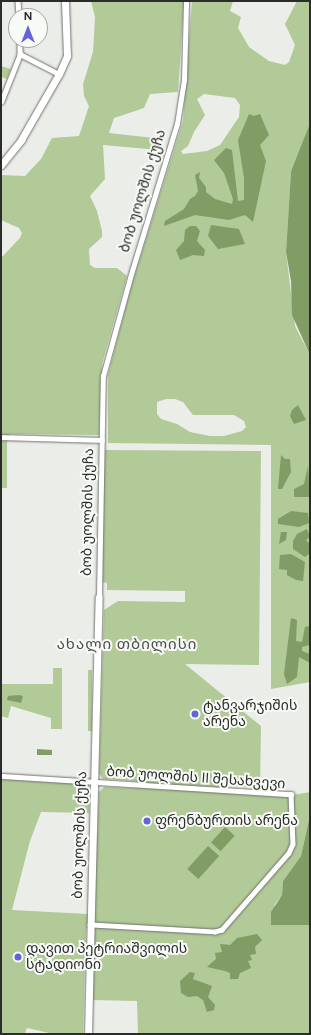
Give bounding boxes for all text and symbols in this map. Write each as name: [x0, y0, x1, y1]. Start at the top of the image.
north arrow: [8, 8, 48, 48]
text: N: [24, 10, 32, 23]
street label: ბობ უოლშის ქუჩა: [116, 127, 170, 255]
street label: ბობ უოლშის ქუჩა: [78, 448, 98, 576]
district label: ახალი თბილისი: [57, 636, 197, 654]
place label: ტანვარჯიშის არენა: [203, 698, 297, 730]
marker: ტანვარჯიშის არენა: [190, 709, 200, 719]
street label: ბობ უოლშის II შესახვევი: [106, 763, 286, 793]
street label: ბობ უოლშის ქუჩა: [69, 771, 91, 899]
place label: ფრენბურთის არენა: [155, 813, 298, 829]
marker: ფრენბურთის არენა: [142, 816, 152, 826]
place label: დავით პეტრიაშვილის სტადიონი: [26, 941, 187, 974]
marker: დავით პეტრიაშვილის სტადიონი: [13, 952, 23, 962]

